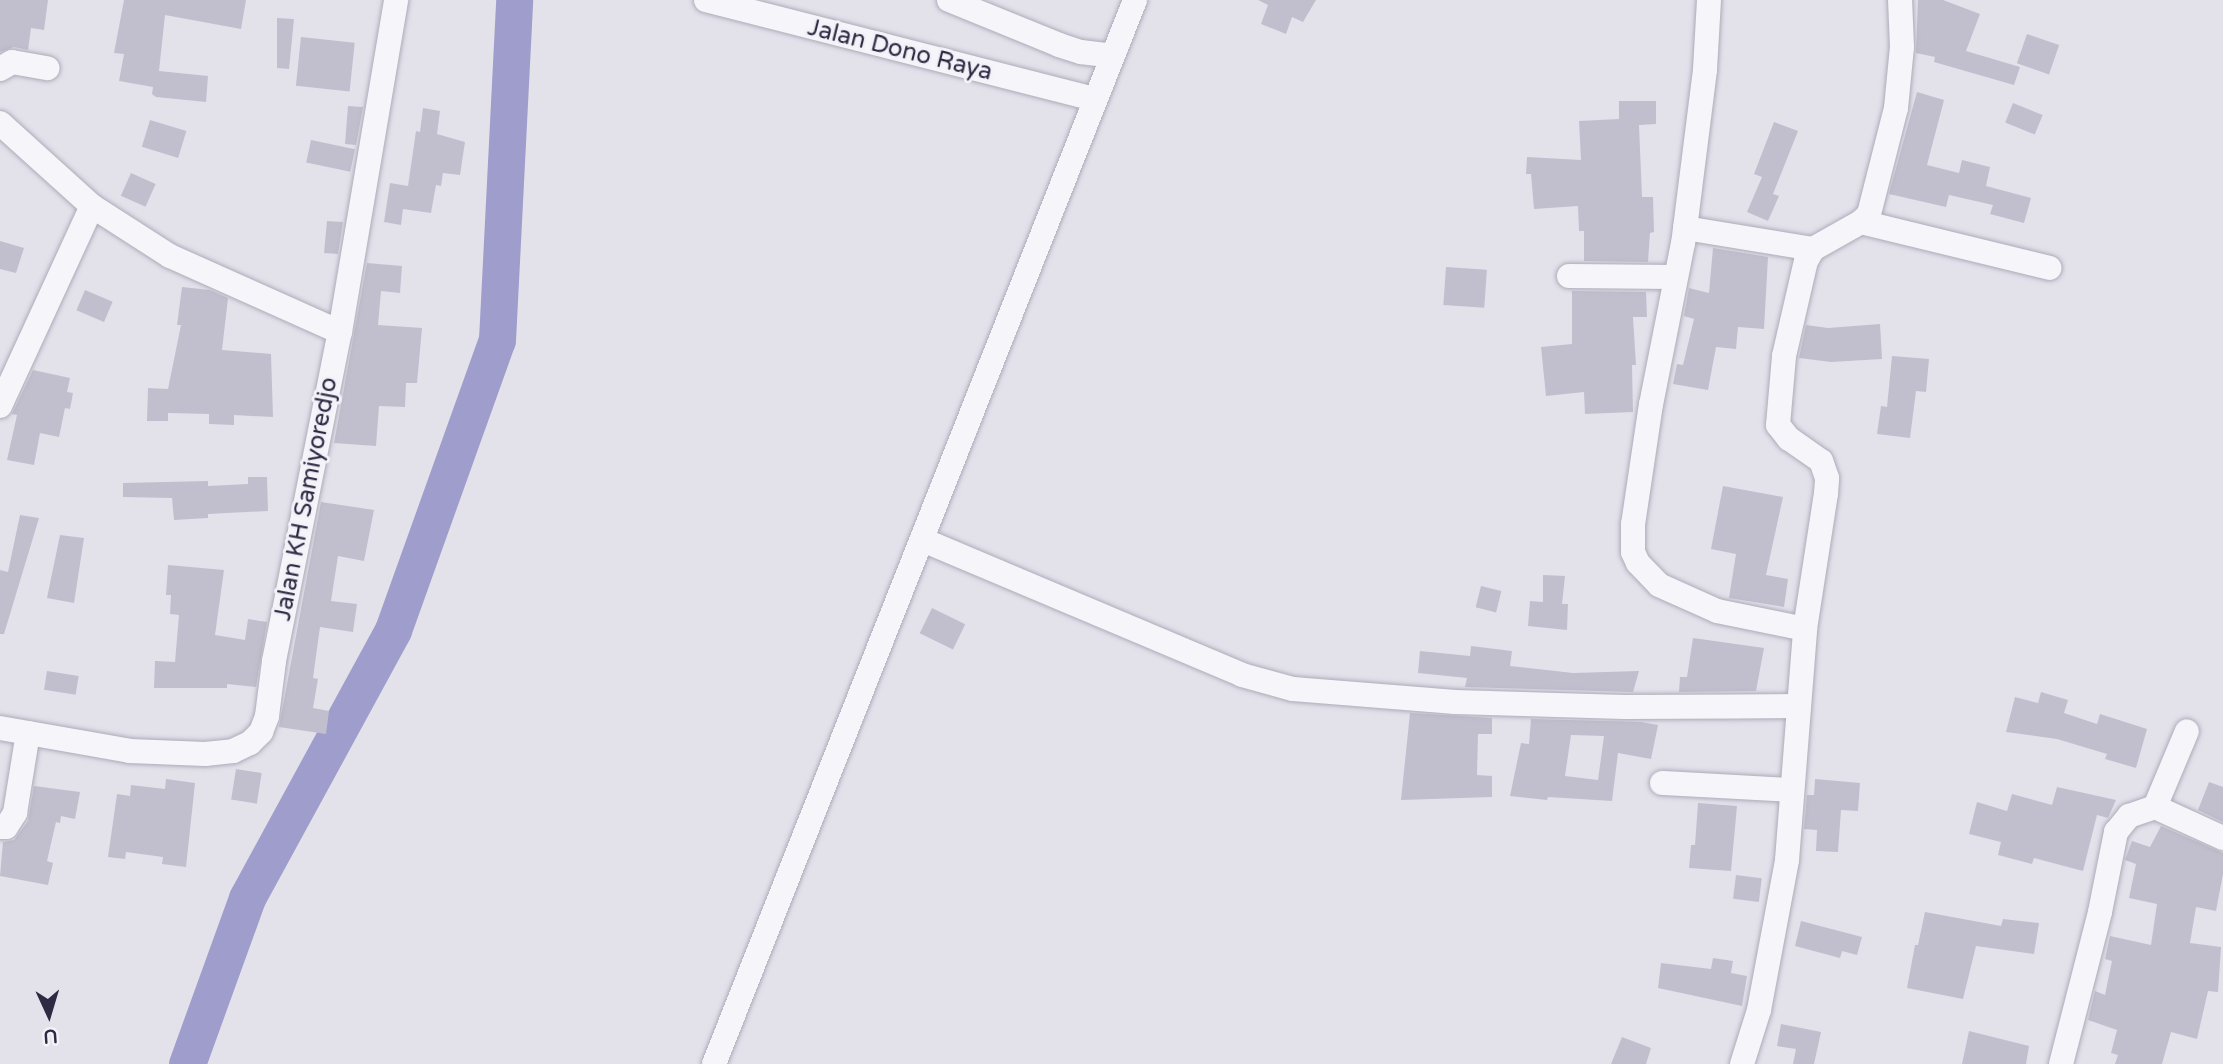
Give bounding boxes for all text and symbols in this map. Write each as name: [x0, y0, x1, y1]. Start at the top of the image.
street label: Jalan Dono Raya: [805, 13, 995, 87]
street label: Jalan KH Samiyoredjo: [268, 375, 344, 623]
north arrow: [14, 980, 84, 1050]
text: U: [43, 1024, 58, 1047]

